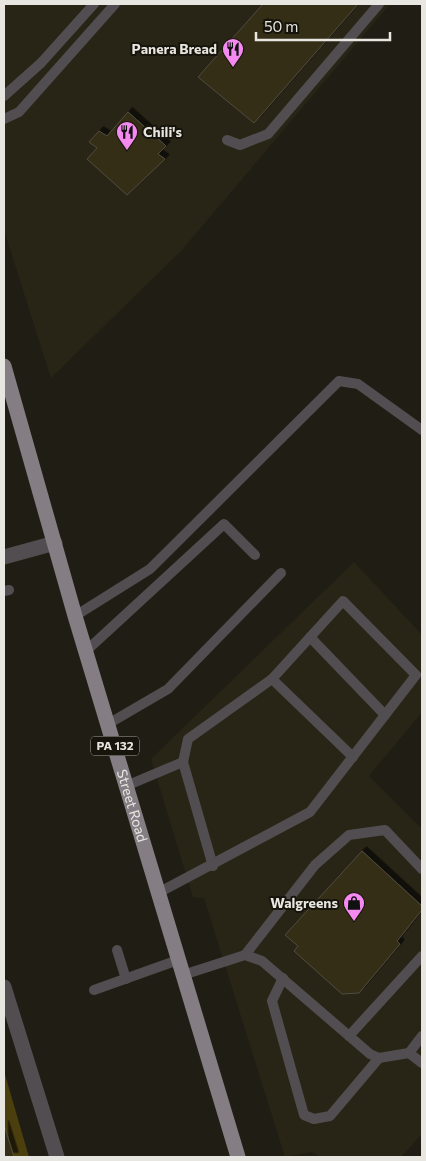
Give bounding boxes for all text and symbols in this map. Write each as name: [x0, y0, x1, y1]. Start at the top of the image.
scale bar: [256, 10, 390, 42]
text: 50 m: [264, 17, 298, 35]
restaurant icon: Panera Bread: [221, 37, 245, 68]
place label: Panera Bread: [132, 40, 217, 57]
restaurant icon: Chili's: [115, 120, 139, 151]
place label: Chili's: [143, 123, 182, 140]
road number: PA 132: [91, 736, 139, 756]
street label: Street Road: [114, 767, 152, 844]
shop icon: Walgreens: [342, 891, 366, 922]
place label: Walgreens: [270, 894, 338, 911]

